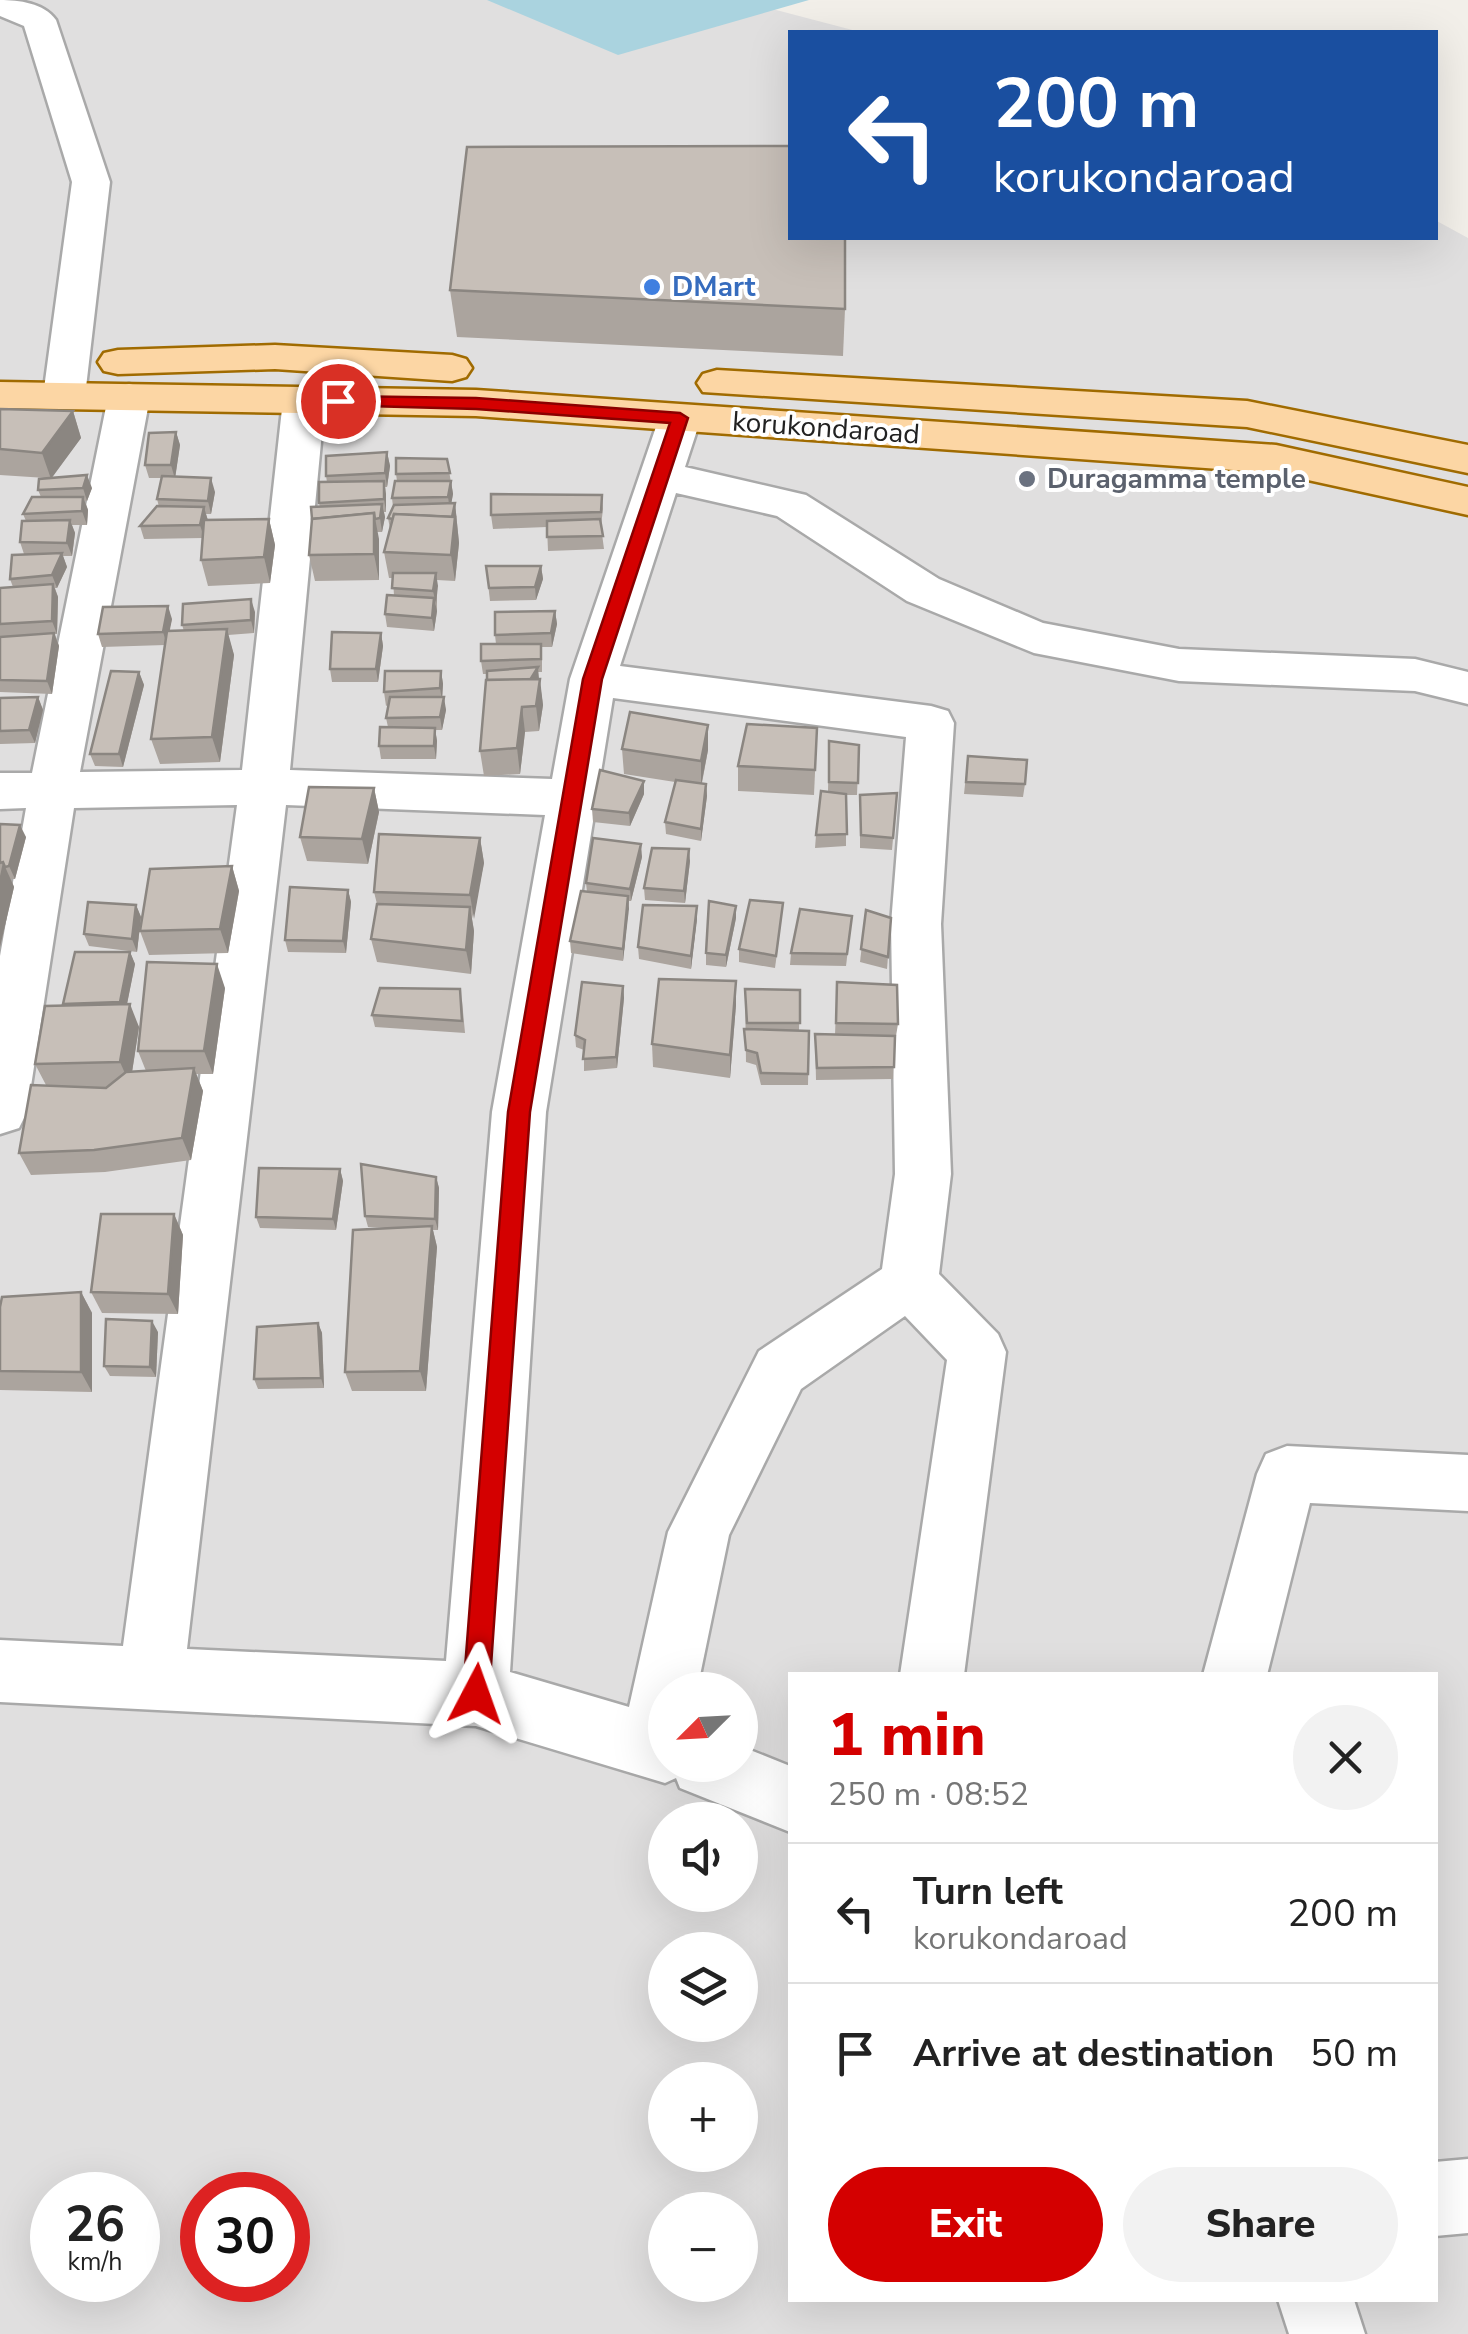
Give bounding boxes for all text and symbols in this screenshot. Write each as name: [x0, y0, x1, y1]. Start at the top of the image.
text: 200 m: [993, 56, 1199, 152]
icon: left: [828, 70, 958, 200]
text: korukondaroad: [993, 147, 1295, 208]
place label: DMart: [672, 268, 756, 306]
marker: DMart: [641, 276, 663, 298]
pin: [296, 359, 381, 444]
icon: arrive: [311, 374, 366, 429]
street label: korukondaroad: [731, 402, 921, 454]
place label: Duragamma temple: [1047, 460, 1306, 498]
marker: Duragamma temple: [1016, 468, 1038, 490]
position arrow: [424, 1642, 528, 1746]
north arrow: [648, 1672, 758, 1782]
map controls: [648, 1672, 758, 2302]
text: 1 min: [828, 1694, 986, 1776]
button: close: [1293, 1705, 1398, 1810]
text: 250 m · 08:52: [828, 1773, 1029, 1816]
button: sound: [648, 1802, 758, 1912]
text: Turn left: [913, 1866, 1063, 1917]
icon: left: [828, 1886, 883, 1941]
text: 200 m: [1287, 1888, 1398, 1939]
text: korukondaroad: [913, 1917, 1128, 1960]
button: layers: [648, 1932, 758, 2042]
icon: arrive: [828, 2026, 883, 2081]
text: Arrive at destination: [913, 2028, 1274, 2079]
text: 50 m: [1310, 2028, 1398, 2079]
button: +: [648, 2062, 758, 2172]
button: Exit: [828, 2167, 1103, 2282]
button: Share: [1123, 2167, 1398, 2282]
speed limit sign: 30: [180, 2172, 310, 2302]
text: 26: [65, 2190, 125, 2259]
button: −: [648, 2192, 758, 2302]
text: km/h: [67, 2245, 123, 2279]

